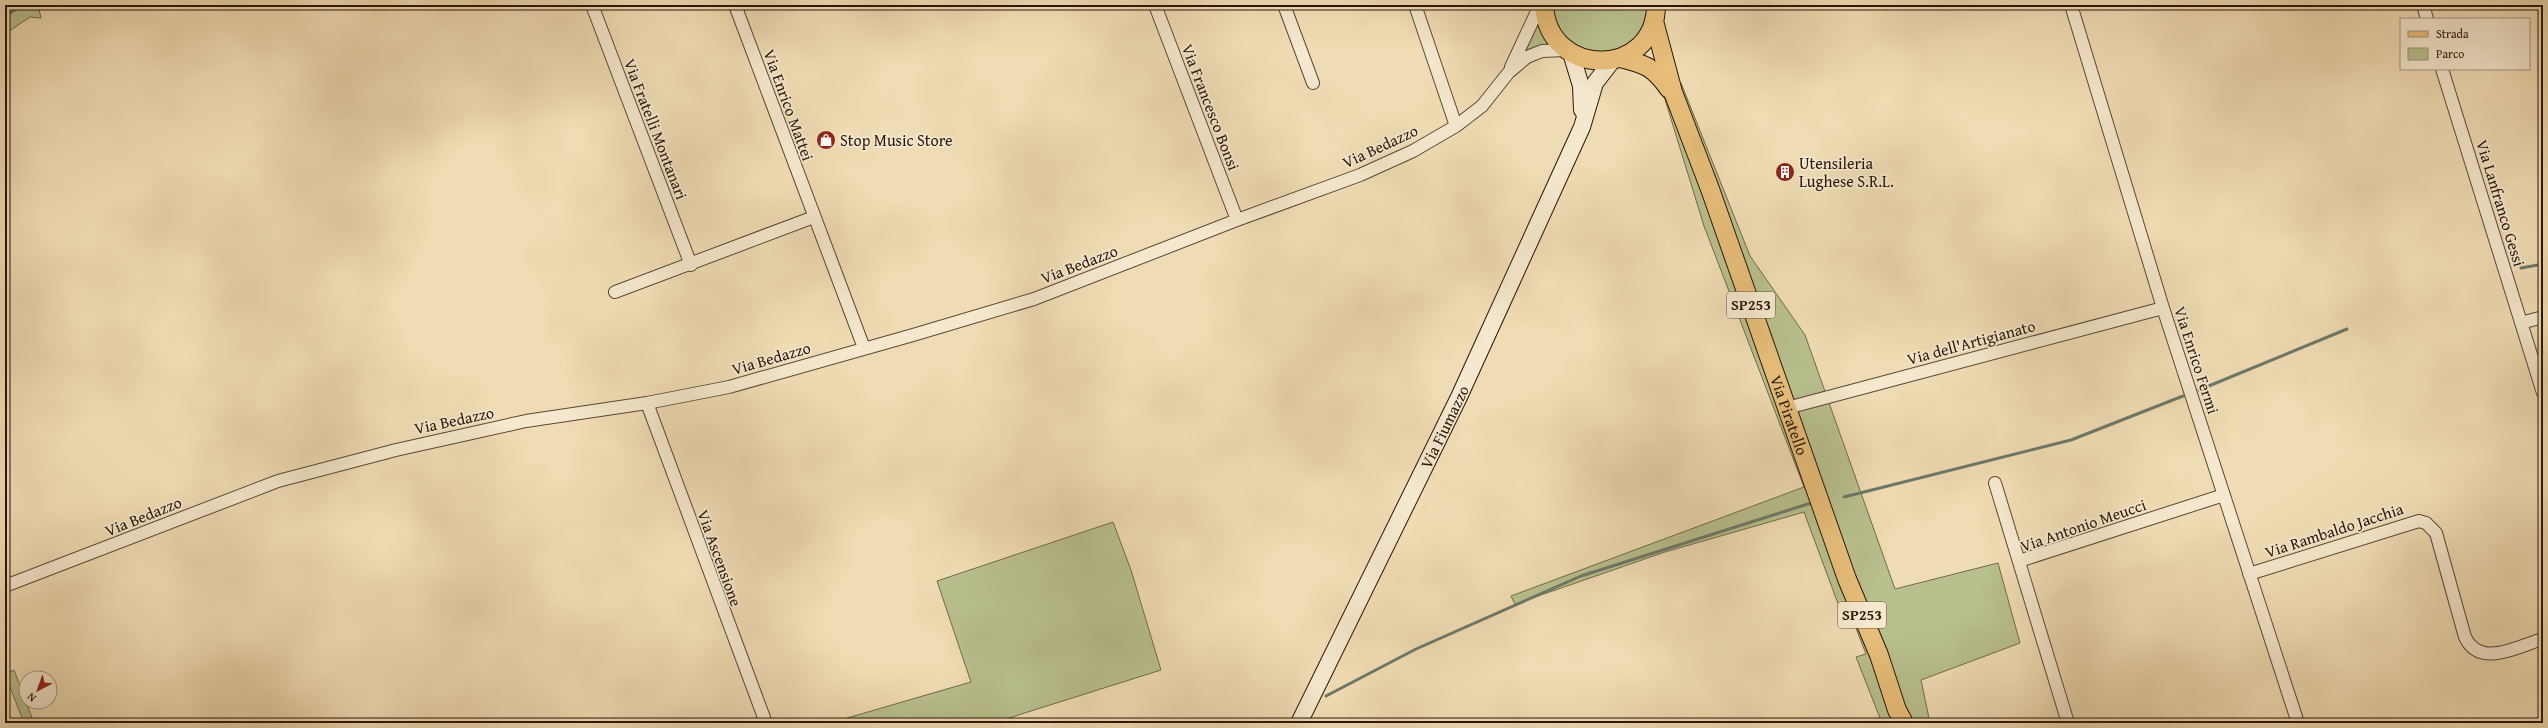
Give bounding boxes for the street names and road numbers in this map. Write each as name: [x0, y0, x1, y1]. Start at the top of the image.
street label: Via Francesco Bonsi: [1176, 40, 1246, 174]
street label: Via Enrico Mattei: [758, 46, 820, 165]
street label: Via Fratelli Montanari: [618, 55, 694, 203]
street label: Via Bedazzo: [1338, 118, 1422, 174]
street label: Via Lanfranco Gessi: [2470, 137, 2532, 270]
street label: Via Bedazzo: [1037, 238, 1121, 290]
road number: SP253: [1727, 292, 1775, 318]
street label: Via Enrico Fermi: [2168, 303, 2226, 417]
street label: Via dell'Artigianato: [1904, 313, 2038, 371]
street label: Via Bedazzo: [729, 335, 813, 381]
street label: Via Piratello: [1764, 372, 1815, 459]
street label: Via Fiumazzo: [1414, 381, 1475, 472]
street label: Via Bedazzo: [412, 400, 496, 440]
street label: Via Bedazzo: [101, 490, 185, 542]
street label: Via Antonio Meucci: [2017, 492, 2150, 558]
street label: Via Rambaldo Jacchia: [2262, 496, 2407, 564]
street label: Via Ascensione: [691, 506, 749, 610]
road number: SP253: [1838, 602, 1886, 628]

